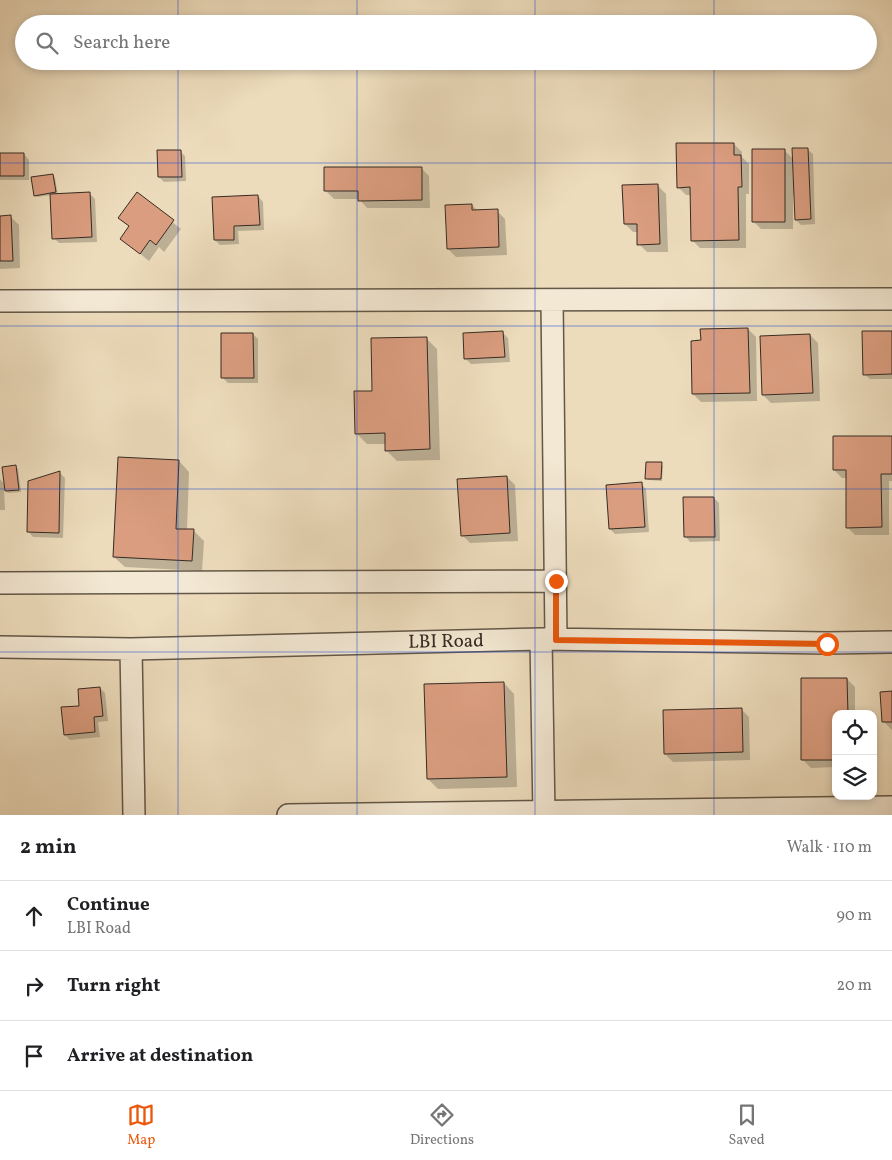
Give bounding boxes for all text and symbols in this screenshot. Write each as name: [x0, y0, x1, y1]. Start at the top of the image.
search box: [15, 15, 877, 70]
icon: search: [33, 29, 61, 57]
text: Search here: [73, 30, 170, 56]
route end: [545, 570, 568, 593]
street label: LBI Road: [408, 628, 484, 656]
route start: [816, 633, 839, 656]
map controls: [832, 710, 877, 800]
button: locate: [832, 710, 877, 755]
button: layers: [832, 755, 877, 800]
text: 2 min: [20, 833, 77, 862]
text: Walk · 110 m: [787, 837, 872, 859]
text: Continue: [67, 892, 150, 918]
icon: ahead: [20, 902, 48, 930]
text: 90 m: [836, 905, 872, 927]
text: LBI Road: [67, 918, 131, 940]
icon: right: [20, 972, 48, 1000]
text: Turn right: [67, 973, 160, 999]
text: 20 m: [837, 975, 872, 997]
icon: arrive: [20, 1042, 48, 1070]
text: Arrive at destination: [67, 1043, 253, 1069]
tab: Map: [127, 1101, 155, 1150]
tab: Directions: [410, 1101, 474, 1150]
tab: Saved: [729, 1101, 765, 1150]

